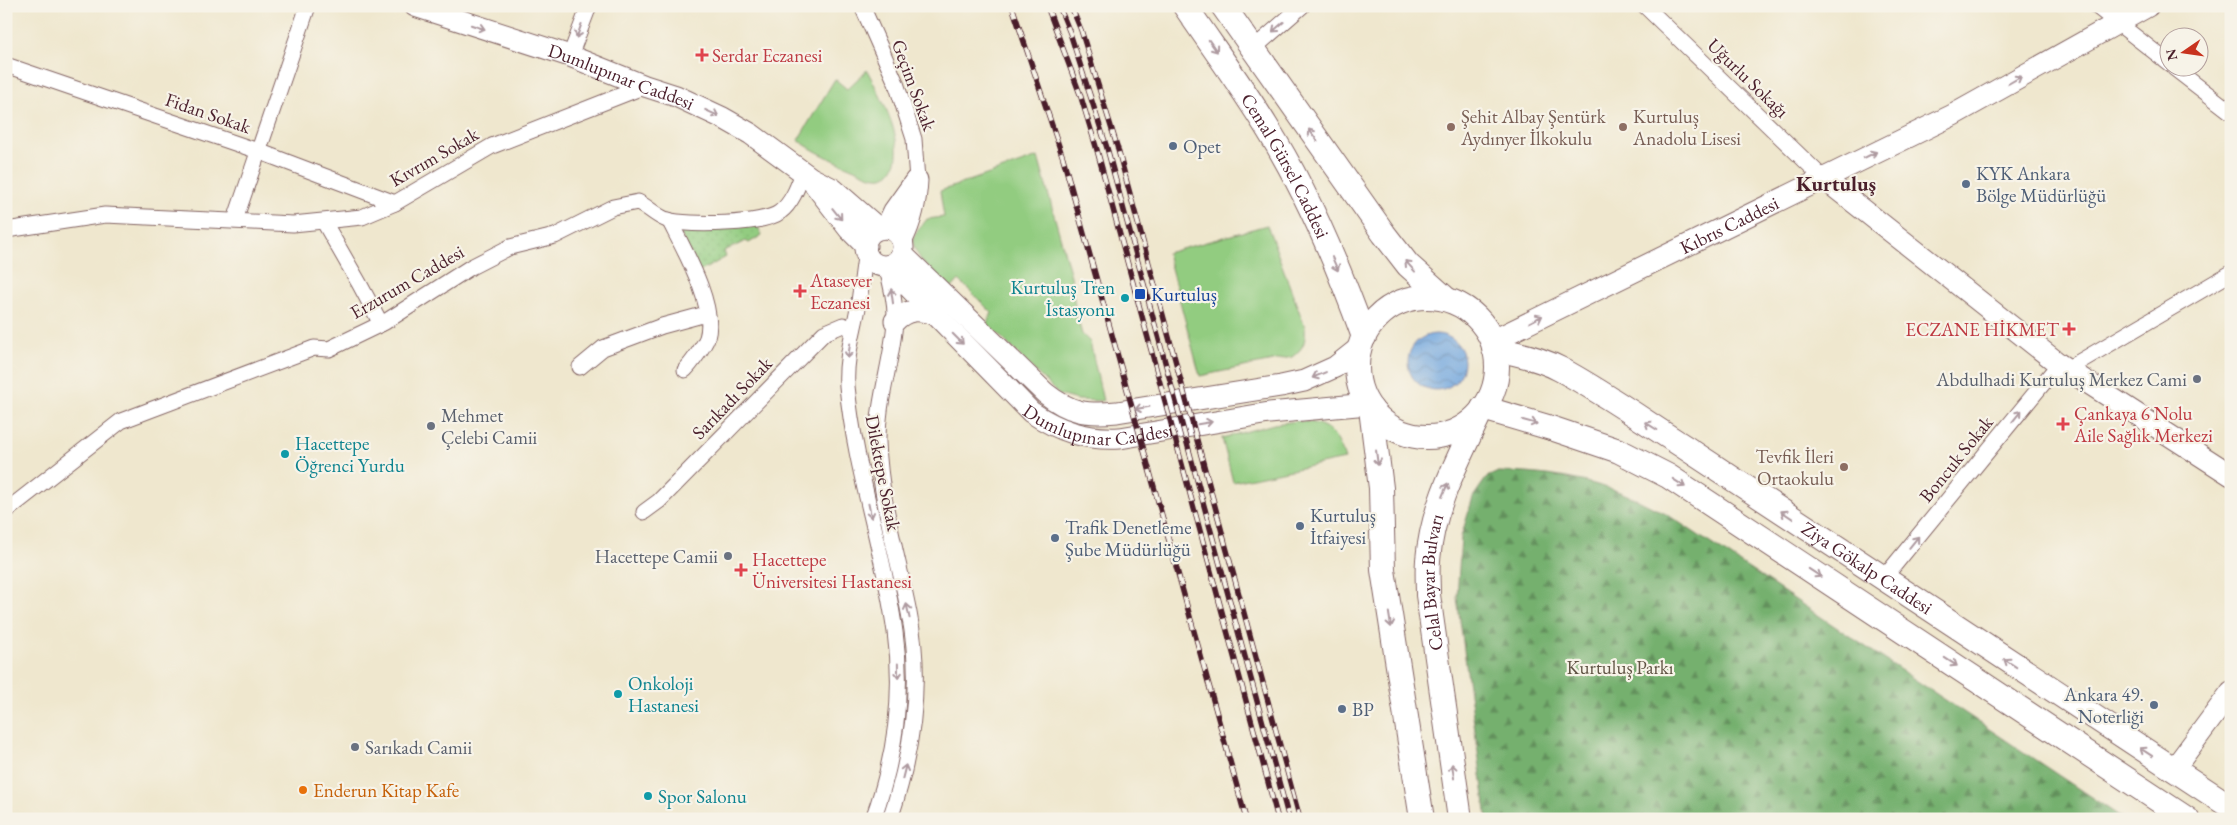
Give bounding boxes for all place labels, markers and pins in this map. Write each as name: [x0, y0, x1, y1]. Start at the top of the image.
place label: Serdar Eczanesi: [712, 43, 823, 68]
marker: Serdar Eczanesi: [696, 49, 708, 61]
place label: Şehit Albay Şentürk Aydınyer İlkokulu: [1460, 104, 1607, 151]
place label: Kurtuluş Anadolu Lisesi: [1632, 104, 1741, 151]
marker: Şehit Albay Şentürk Aydınyer İlkokulu: [1445, 121, 1457, 133]
marker: Kurtuluş Anadolu Lisesi: [1617, 121, 1629, 133]
place label: Opet: [1183, 134, 1221, 159]
marker: Opet: [1167, 140, 1179, 152]
place label: KYK Ankara Bölge Müdürlüğü: [1976, 161, 2106, 208]
marker: KYK Ankara Bölge Müdürlüğü: [1960, 178, 1972, 190]
place label: Atasever Eczanesi: [809, 268, 872, 315]
place label: Kurtuluş Tren İstasyonu: [1011, 275, 1115, 322]
place label: Kurtuluş: [1151, 282, 1217, 307]
marker: Atasever Eczanesi: [794, 285, 806, 297]
marker: Kurtuluş: [1133, 287, 1147, 301]
marker: Kurtuluş Tren İstasyonu: [1119, 292, 1131, 304]
place label: ECZANE HİKMET: [1905, 317, 2059, 342]
marker: ECZANE HİKMET: [2063, 323, 2075, 335]
place label: Abdulhadi Kurtuluş Merkez Cami: [1935, 367, 2187, 392]
marker: Abdulhadi Kurtuluş Merkez Cami: [2191, 373, 2203, 385]
place label: Çankaya 6 Nolu Aile Sağlık Merkezi: [2073, 401, 2213, 448]
place label: Mehmet Çelebi Camii: [441, 403, 538, 450]
marker: Çankaya 6 Nolu Aile Sağlık Merkezi: [2056, 417, 2070, 431]
marker: Mehmet Çelebi Camii: [425, 420, 437, 432]
place label: Hacettepe Öğrenci Yurdu: [295, 431, 405, 478]
place label: Tevfik İleri Ortaokulu: [1756, 444, 1834, 491]
marker: Hacettepe Öğrenci Yurdu: [279, 448, 291, 460]
marker: Tevfik İleri Ortaokulu: [1838, 461, 1850, 473]
place label: Kurtuluş İtfaiyesi: [1310, 503, 1376, 550]
place label: Trafik Denetleme Şube Müdürlüğü: [1065, 515, 1192, 562]
marker: Kurtuluş İtfaiyesi: [1294, 520, 1306, 532]
marker: Trafik Denetleme Şube Müdürlüğü: [1049, 532, 1061, 544]
place label: Hacettepe Camii: [595, 544, 718, 569]
place label: Hacettepe Üniversitesi Hastanesi: [752, 547, 912, 594]
marker: Hacettepe Camii: [722, 550, 734, 562]
marker: Hacettepe Üniversitesi Hastanesi: [734, 563, 748, 577]
place label: Onkoloji Hastanesi: [628, 671, 699, 718]
place label: Ankara 49. Noterliği: [2063, 682, 2144, 729]
marker: Onkoloji Hastanesi: [612, 688, 624, 700]
place label: BP: [1352, 697, 1374, 722]
marker: Ankara 49. Noterliği: [2148, 699, 2160, 711]
marker: BP: [1336, 703, 1348, 715]
place label: Sarıkadı Camii: [365, 735, 472, 760]
marker: Sarıkadı Camii: [349, 741, 361, 753]
place label: Enderun Kitap Kafe: [313, 778, 459, 803]
marker: Enderun Kitap Kafe: [297, 784, 309, 796]
place label: Spor Salonu: [658, 784, 747, 809]
marker: Spor Salonu: [642, 790, 654, 802]

